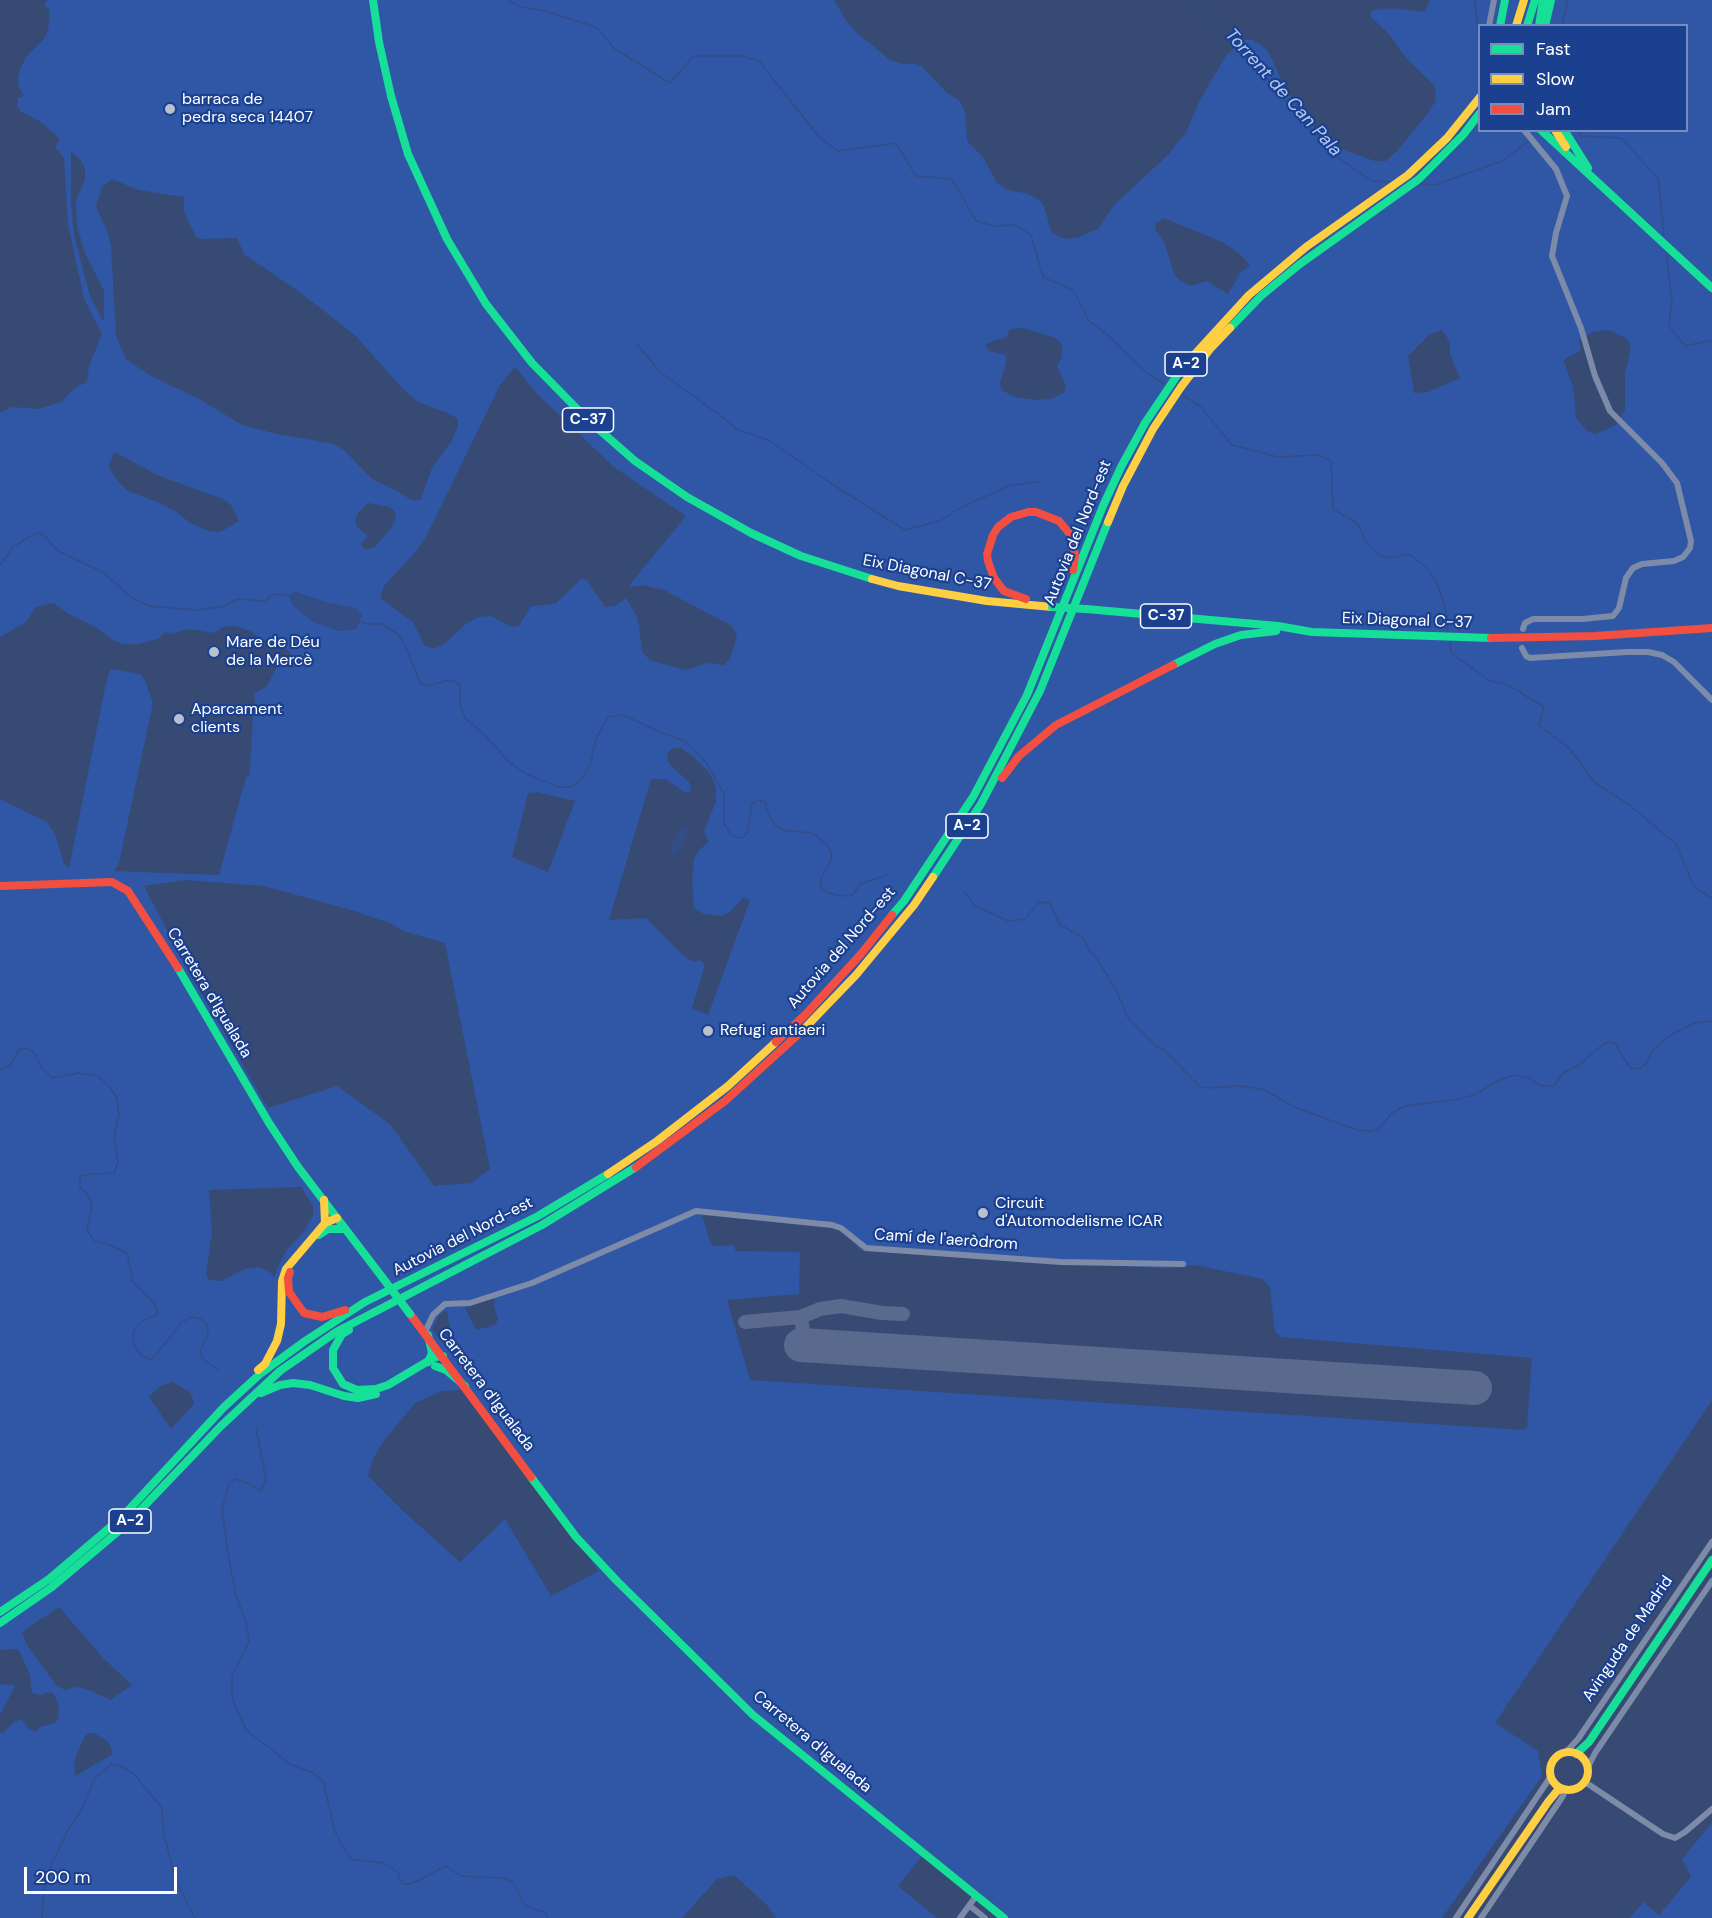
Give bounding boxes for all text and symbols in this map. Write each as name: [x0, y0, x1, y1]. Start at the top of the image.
legend: [1478, 24, 1688, 132]
water label: Torrent de Can Pala: [1220, 25, 1346, 161]
text: Fast: [1536, 37, 1571, 61]
text: Slow: [1536, 67, 1575, 91]
place label: barraca de pedra seca 14407: [182, 90, 313, 128]
text: Jam: [1536, 97, 1571, 121]
marker: barraca de pedra seca 14407: [163, 102, 177, 116]
road number: A-2: [1165, 352, 1207, 376]
road number: C-37: [562, 408, 614, 432]
street label: Autovia del Nord-est: [1040, 458, 1116, 608]
street label: Eix Diagonal C-37: [861, 551, 993, 595]
road number: C-37: [1140, 604, 1192, 628]
street label: Eix Diagonal C-37: [1342, 609, 1472, 633]
place label: Mare de Déu de la Mercè: [226, 633, 320, 671]
marker: Mare de Déu de la Mercè: [207, 645, 221, 659]
place label: Aparcament clients: [191, 700, 283, 738]
marker: Aparcament clients: [172, 712, 186, 726]
road number: A-2: [946, 814, 988, 838]
street label: Autovia del Nord-est: [784, 883, 900, 1013]
street label: Carretera d'Igualada: [162, 924, 256, 1062]
place label: Refugi antiaeri: [720, 1021, 825, 1041]
marker: Refugi antiaeri: [701, 1024, 715, 1038]
street label: Autovia del Nord-est: [390, 1193, 536, 1281]
place label: Circuit d'Automodelisme ICAR: [995, 1194, 1163, 1232]
marker: Circuit d'Automodelisme ICAR: [976, 1206, 990, 1220]
street label: Camí de l'aeròdrom: [873, 1225, 1019, 1255]
street label: Carretera d'Igualada: [434, 1325, 538, 1455]
road number: A-2: [109, 1509, 151, 1533]
street label: Avinguda de Madrid: [1579, 1572, 1677, 1706]
street label: Carretera d'Igualada: [749, 1687, 875, 1797]
scale bar: [27, 1855, 180, 1893]
text: 200 m: [35, 1865, 91, 1889]

